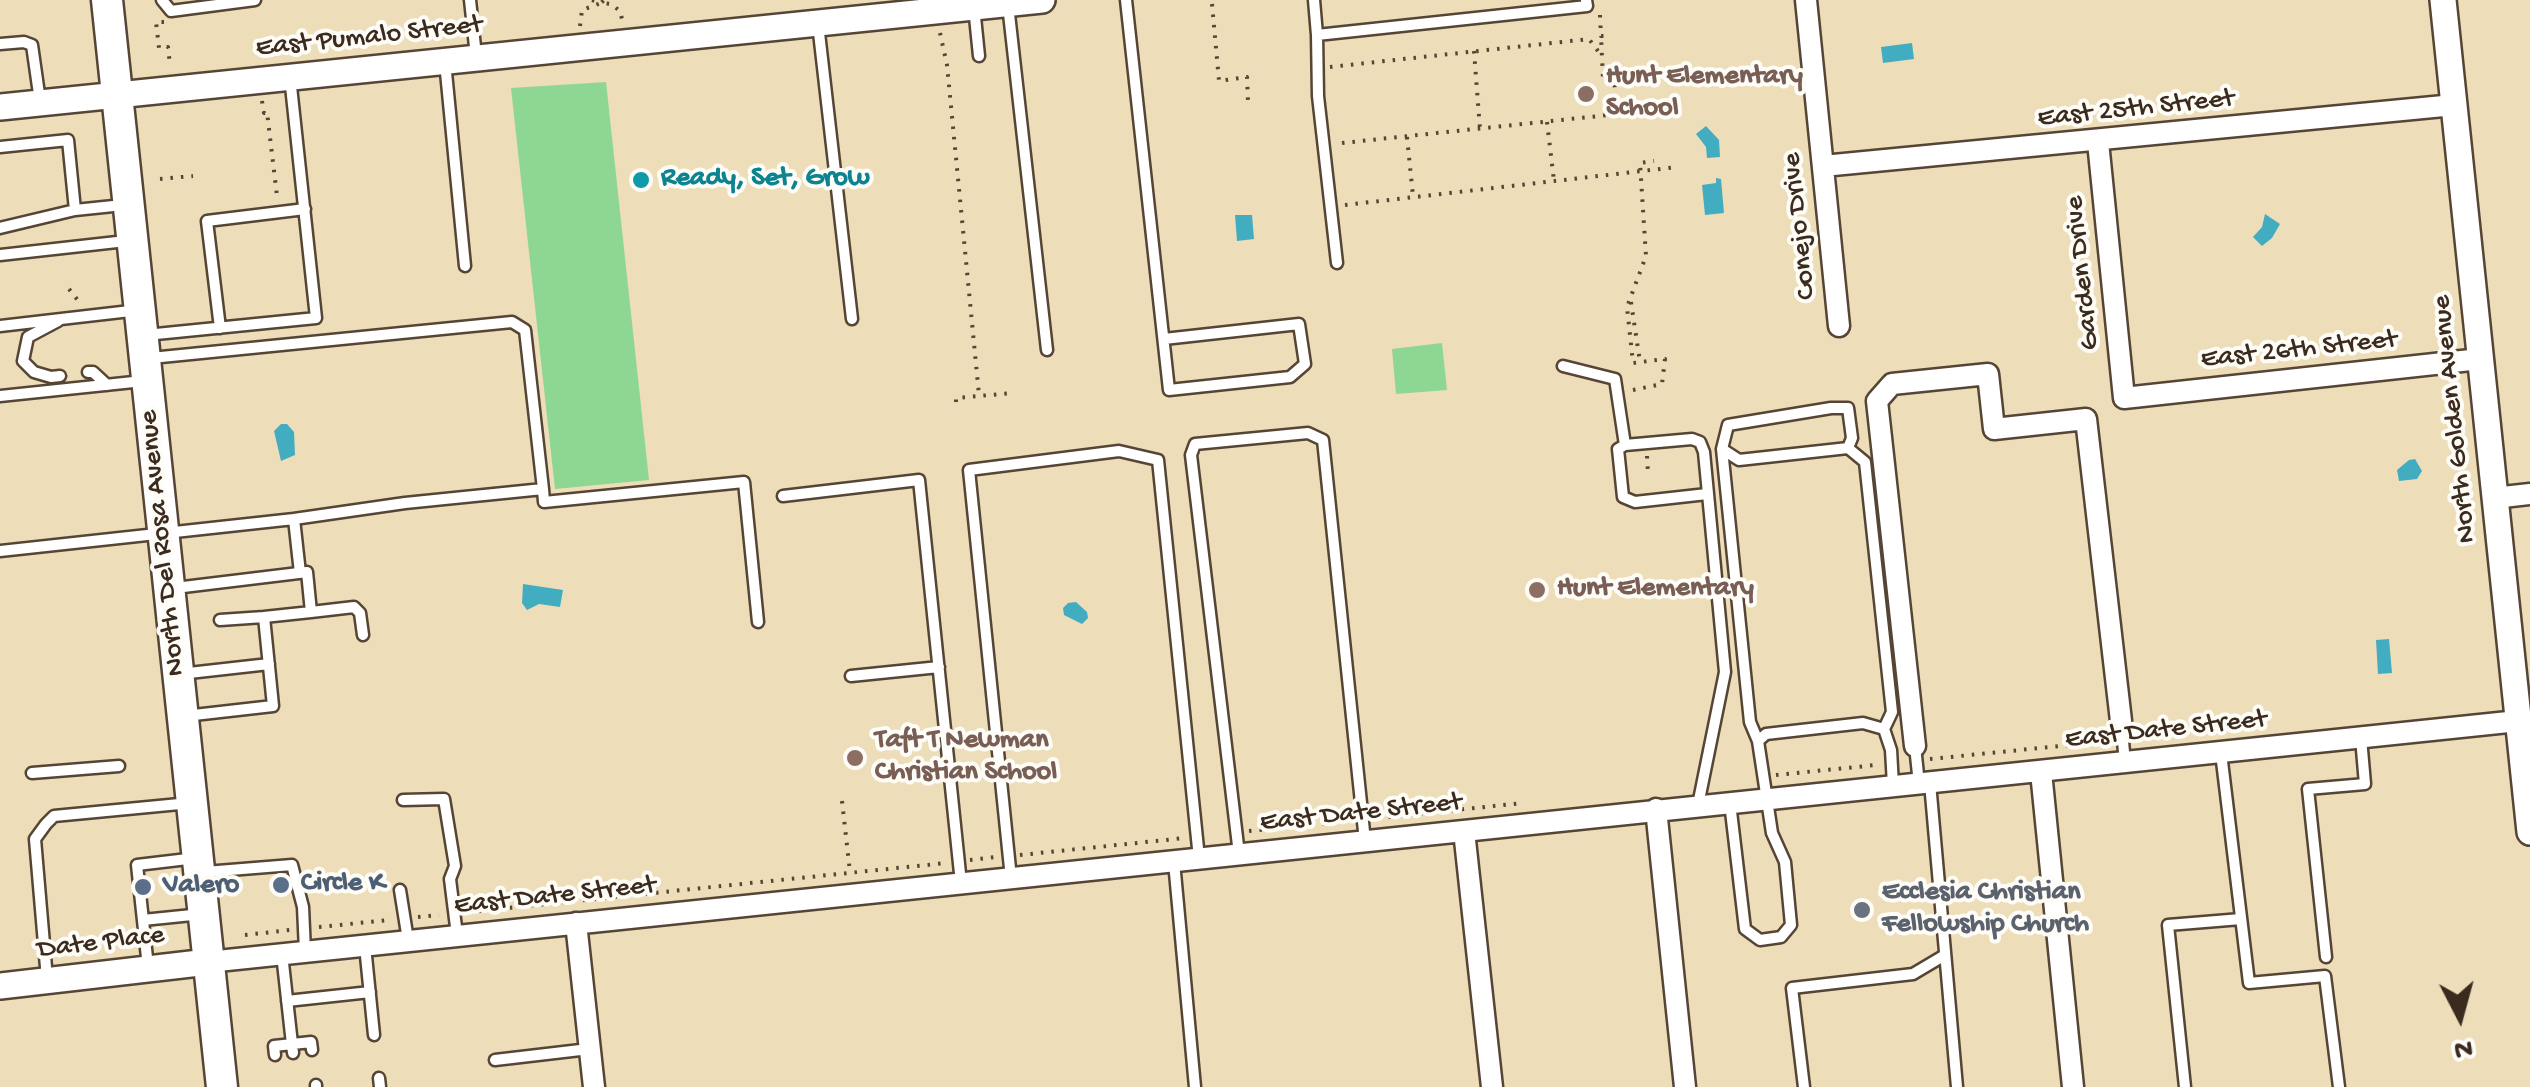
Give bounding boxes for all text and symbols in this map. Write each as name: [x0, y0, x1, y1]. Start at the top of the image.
street label: East Pumalo Street: [254, 9, 484, 67]
place label: Hunt Elementary School: [1606, 61, 1803, 127]
marker: Hunt Elementary School: [1575, 83, 1597, 105]
street label: East 25th Street: [2036, 83, 2236, 137]
street label: Conejo Drive: [1777, 151, 1825, 301]
place label: Ready, Set, Grow: [661, 163, 869, 197]
marker: Ready, Set, Grow: [630, 169, 652, 191]
street label: Garden Drive: [2059, 194, 2109, 352]
street label: North Golden Avenue: [2426, 293, 2486, 545]
street label: East 26th Street: [2199, 324, 2399, 378]
street label: North Del Rosa Avenue: [133, 408, 195, 678]
place label: Hunt Elementary: [1557, 573, 1754, 607]
marker: Hunt Elementary: [1526, 579, 1548, 601]
street label: East Date Street: [2064, 704, 2268, 758]
place label: Taft T Newman Christian School: [875, 725, 1057, 791]
marker: Taft T Newman Christian School: [844, 747, 866, 769]
street label: East Date Street: [1259, 787, 1463, 841]
place label: Circle K: [301, 868, 384, 902]
place label: Valero: [163, 870, 239, 904]
street label: East Date Street: [453, 870, 657, 924]
marker: Circle K: [270, 874, 292, 896]
marker: Valero: [132, 876, 154, 898]
place label: Ecclesia Christian Fellowship Church: [1882, 877, 2089, 943]
marker: Ecclesia Christian Fellowship Church: [1851, 899, 1873, 921]
street label: Date Place: [36, 920, 166, 968]
north arrow: [2410, 967, 2510, 1067]
text: N: [2452, 1030, 2474, 1065]

